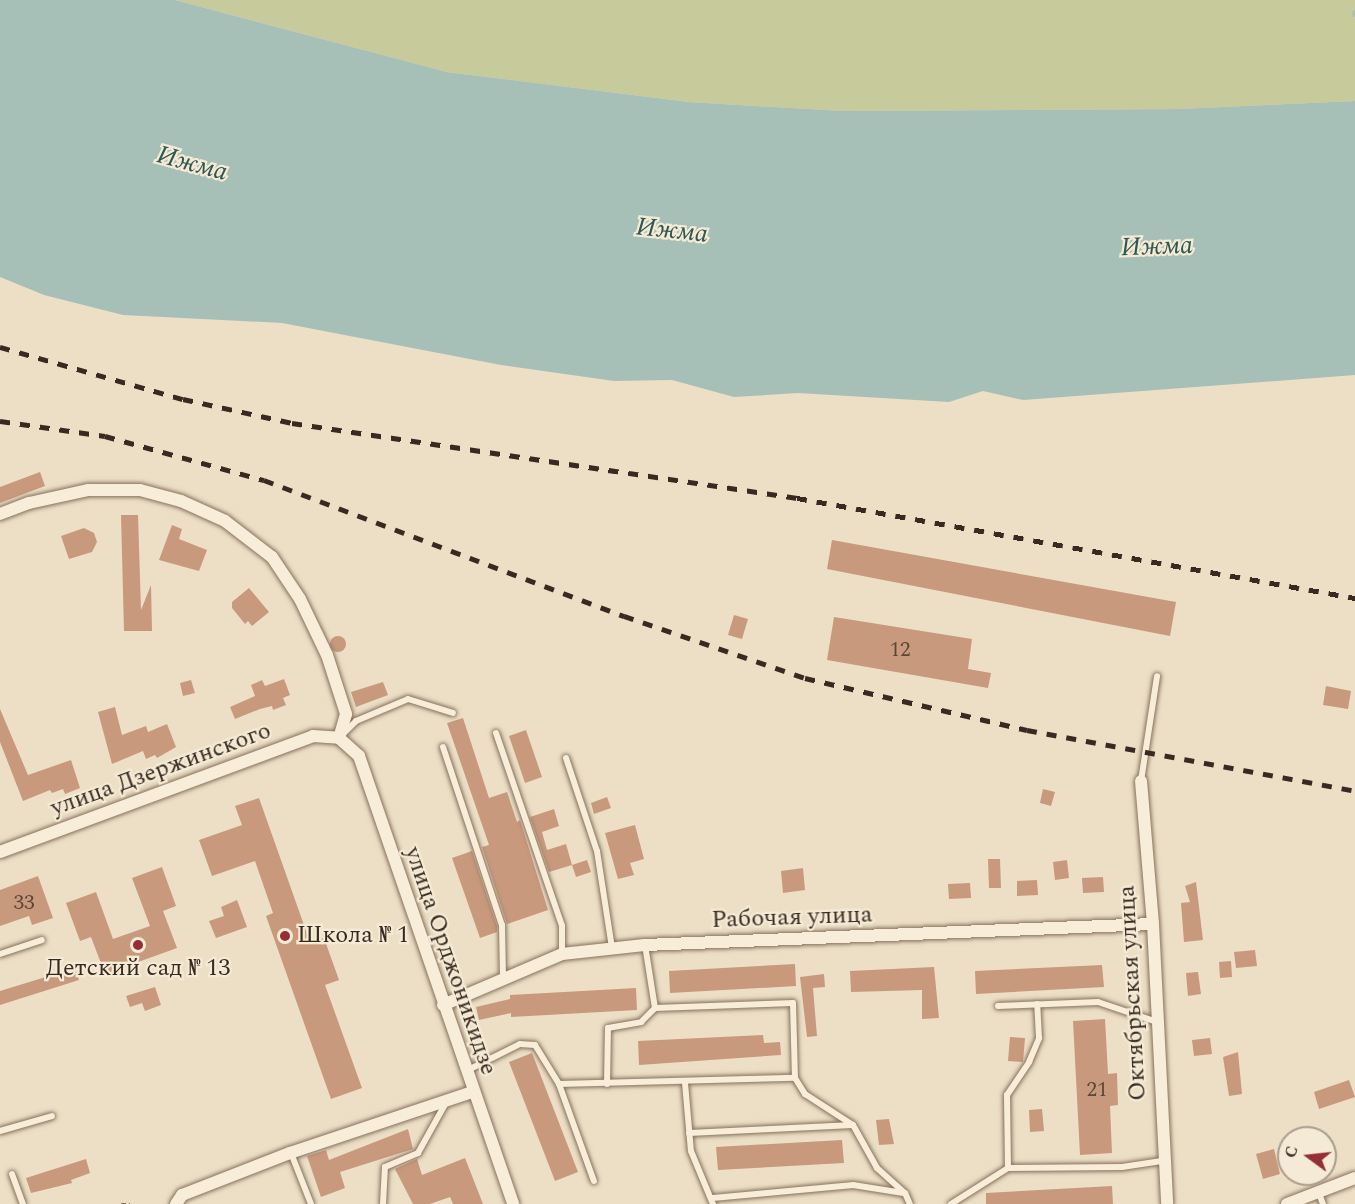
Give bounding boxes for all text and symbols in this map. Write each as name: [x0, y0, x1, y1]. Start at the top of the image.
water label: Ижма: [153, 140, 231, 188]
water label: Ижма: [635, 212, 709, 250]
water label: Ижма: [1121, 230, 1193, 264]
house number: 12: [890, 637, 910, 663]
street label: улица Дзержинского: [47, 717, 275, 823]
street label: улица Орджоникидзе: [397, 843, 503, 1079]
street label: Октябрьская улица: [1113, 885, 1153, 1101]
house number: 33: [14, 890, 34, 916]
street label: Рабочая улица: [711, 901, 873, 935]
place label: Школа № 1: [297, 922, 409, 950]
marker: Школа № 1: [278, 929, 292, 943]
marker: Детский сад № 13: [131, 938, 145, 952]
place label: Детский сад № 13: [46, 955, 230, 983]
house number: 21: [1087, 1077, 1107, 1103]
north arrow: [1277, 1126, 1337, 1186]
text: С: [1278, 1143, 1305, 1160]

